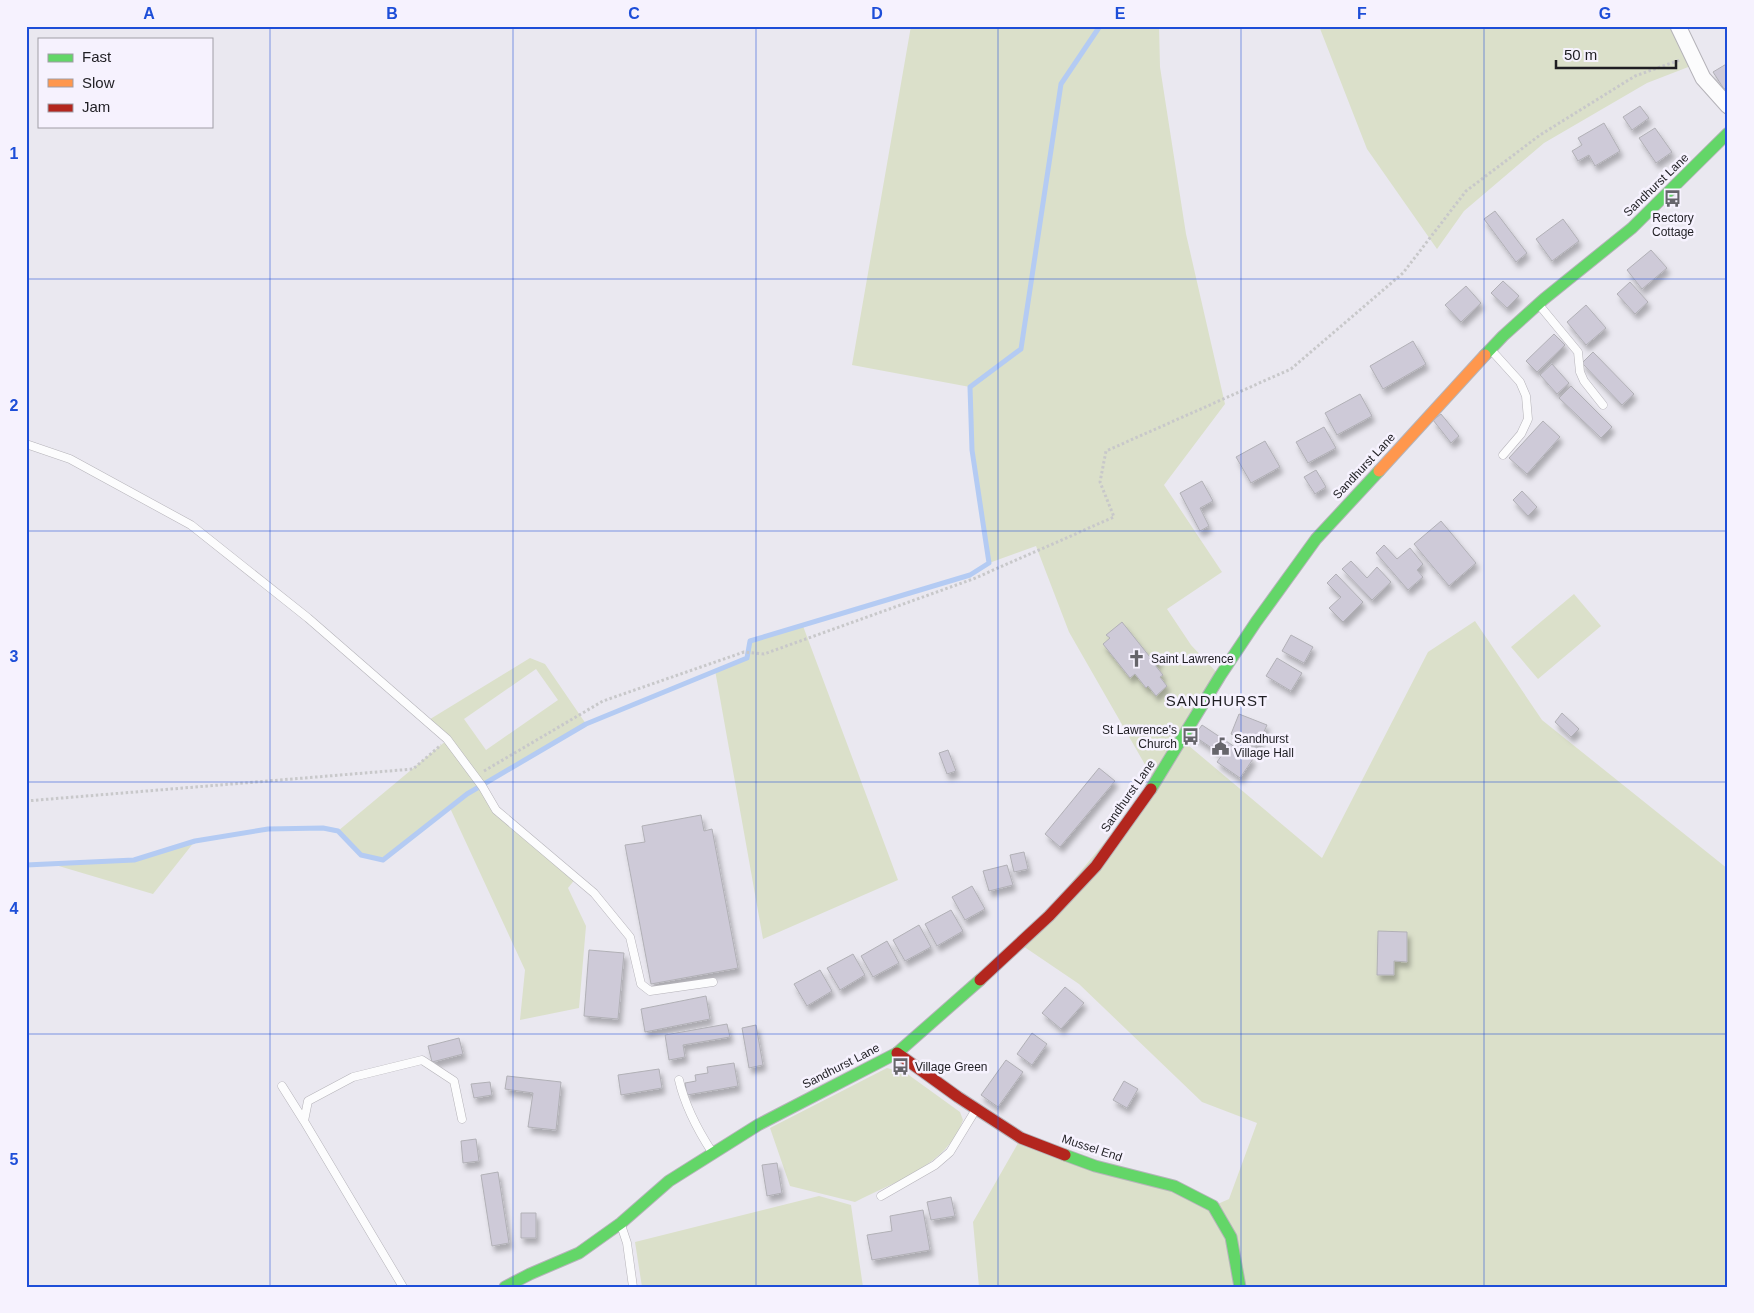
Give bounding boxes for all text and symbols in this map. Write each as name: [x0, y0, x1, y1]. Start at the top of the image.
text: A: [143, 5, 155, 22]
text: B: [386, 5, 398, 22]
text: C: [628, 5, 640, 22]
text: D: [871, 5, 883, 22]
text: E: [1115, 5, 1126, 22]
text: F: [1357, 5, 1367, 22]
text: G: [1599, 5, 1611, 22]
legend: [38, 38, 212, 128]
scale bar: [1556, 38, 1676, 70]
text: 50 m: [1564, 46, 1597, 63]
text: Fast: [82, 48, 112, 65]
text: Slow: [82, 74, 115, 91]
text: Jam: [82, 98, 110, 115]
text: 1: [10, 145, 19, 162]
street label: Sandhurst Lane: [1621, 150, 1692, 219]
bus stop icon: Rectory Cottage: [1663, 189, 1683, 209]
place label: Rectory Cottage: [1652, 211, 1694, 239]
text: 2: [10, 397, 19, 414]
street label: Sandhurst Lane: [1330, 430, 1398, 502]
text: 3: [10, 648, 19, 665]
church icon: Saint Lawrence: [1127, 649, 1147, 669]
place label: Saint Lawrence: [1151, 652, 1234, 666]
district label: SANDHURST: [1166, 692, 1268, 709]
place label: St Lawrence's Church: [1102, 723, 1177, 751]
bus stop icon: St Lawrence's Church: [1181, 727, 1201, 747]
place label: Sandhurst Village Hall: [1234, 732, 1294, 760]
public building icon: Sandhurst Village Hall: [1210, 736, 1230, 756]
street label: Sandhurst Lane: [1098, 757, 1158, 835]
text: 4: [10, 900, 19, 917]
street label: Sandhurst Lane: [800, 1040, 882, 1091]
bus stop icon: Village Green: [891, 1057, 911, 1077]
place label: Village Green: [915, 1060, 988, 1074]
street label: Mussel End: [1060, 1132, 1124, 1164]
text: 5: [10, 1151, 19, 1168]

